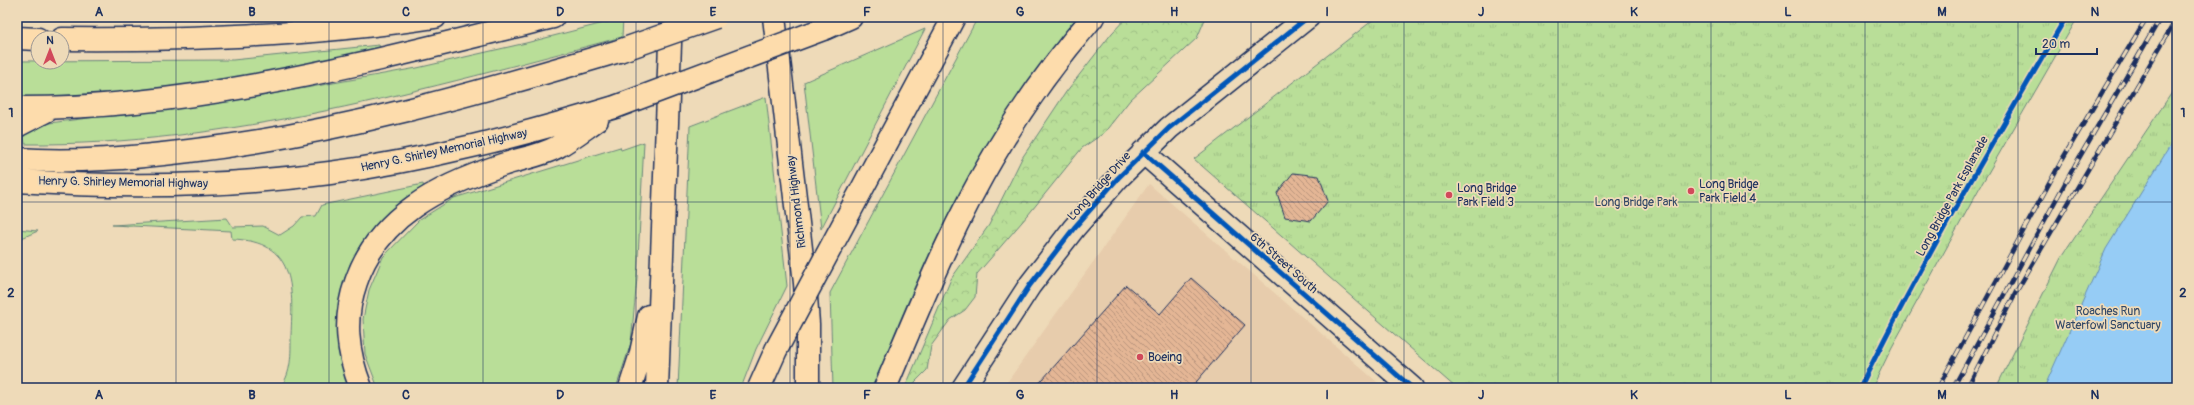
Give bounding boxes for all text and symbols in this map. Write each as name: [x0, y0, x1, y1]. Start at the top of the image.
text: A: [95, 4, 104, 20]
text: B: [248, 4, 256, 20]
text: C: [402, 4, 410, 20]
text: D: [556, 4, 564, 20]
text: E: [710, 4, 717, 20]
text: F: [863, 4, 871, 20]
text: G: [1016, 4, 1025, 20]
text: H: [1170, 4, 1178, 20]
text: I: [1325, 4, 1329, 20]
text: J: [1478, 4, 1484, 20]
text: K: [1630, 4, 1638, 20]
text: L: [1784, 4, 1792, 20]
text: M: [1937, 4, 1947, 20]
text: N: [2091, 4, 2100, 20]
north arrow: [30, 30, 70, 70]
scale bar: [2036, 30, 2097, 56]
text: N: [46, 34, 54, 47]
text: 20 m: [2042, 37, 2071, 52]
text: 1: [8, 105, 14, 121]
text: 1: [2180, 105, 2186, 121]
street label: Henry G. Shirley Memorial Highway: [360, 126, 529, 175]
street label: Long Bridge Park Esplanade: [1913, 133, 1992, 259]
street label: Long Bridge Drive: [1064, 149, 1134, 224]
street label: Richmond Highway: [783, 155, 810, 249]
street label: Henry G. Shirley Memorial Highway: [38, 174, 208, 191]
place label: Long Bridge Park Field 4: [1699, 177, 1759, 206]
place label: Long Bridge Park Field 3: [1457, 181, 1517, 210]
marker: Long Bridge Park Field 4: [1686, 186, 1696, 196]
marker: Long Bridge Park Field 3: [1444, 190, 1454, 200]
park label: Long Bridge Park: [1594, 195, 1678, 210]
street label: 6th Street South: [1247, 230, 1321, 297]
text: 2: [7, 285, 15, 301]
text: 2: [2179, 285, 2187, 301]
park label: Roaches Run Waterfowl Sanctuary: [2055, 304, 2161, 333]
place label: Boeing: [1148, 350, 1182, 365]
marker: Boeing: [1135, 352, 1145, 362]
text: A: [95, 387, 104, 403]
text: B: [248, 387, 256, 403]
text: C: [402, 387, 410, 403]
text: D: [556, 387, 564, 403]
text: E: [710, 387, 717, 403]
text: F: [863, 387, 871, 403]
text: G: [1016, 387, 1025, 403]
text: H: [1170, 387, 1178, 403]
text: I: [1325, 387, 1329, 403]
text: J: [1478, 387, 1484, 403]
text: K: [1630, 387, 1638, 403]
text: L: [1784, 387, 1792, 403]
text: M: [1937, 387, 1947, 403]
text: N: [2091, 387, 2100, 403]

